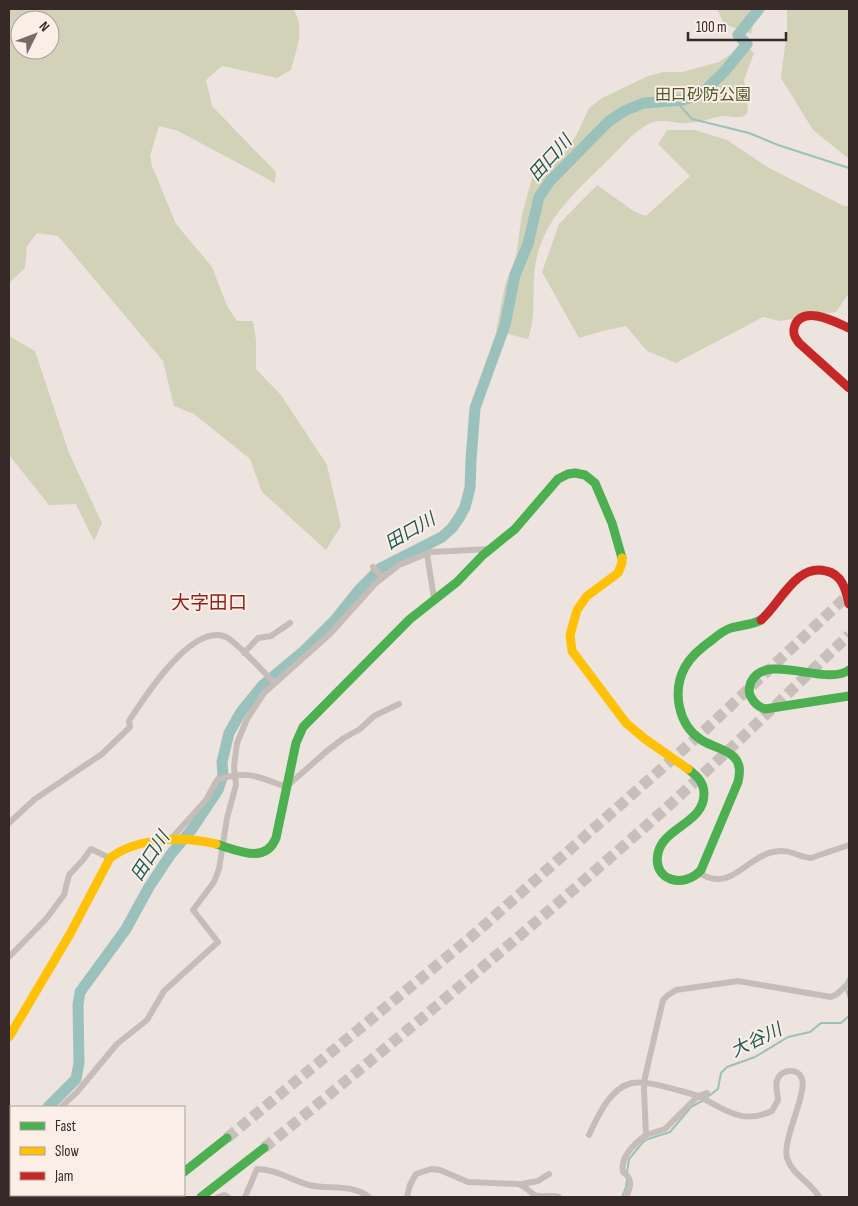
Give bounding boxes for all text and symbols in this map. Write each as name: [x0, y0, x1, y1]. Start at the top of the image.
north arrow: [10, 10, 60, 60]
scale bar: [688, 10, 786, 42]
text: N: [35, 18, 53, 35]
text: 100 m: [696, 18, 727, 37]
park label: 田口砂防公園: [655, 86, 751, 105]
water label: 田口川: [525, 130, 578, 185]
water label: 田口川: [382, 508, 441, 554]
district label: 大字田口: [171, 592, 247, 615]
water label: 田口川: [127, 826, 175, 885]
water label: 大谷川: [727, 1018, 787, 1062]
legend: [10, 1106, 185, 1196]
text: Fast: [55, 1117, 77, 1136]
text: Slow: [55, 1142, 79, 1161]
text: Jam: [54, 1167, 73, 1186]

